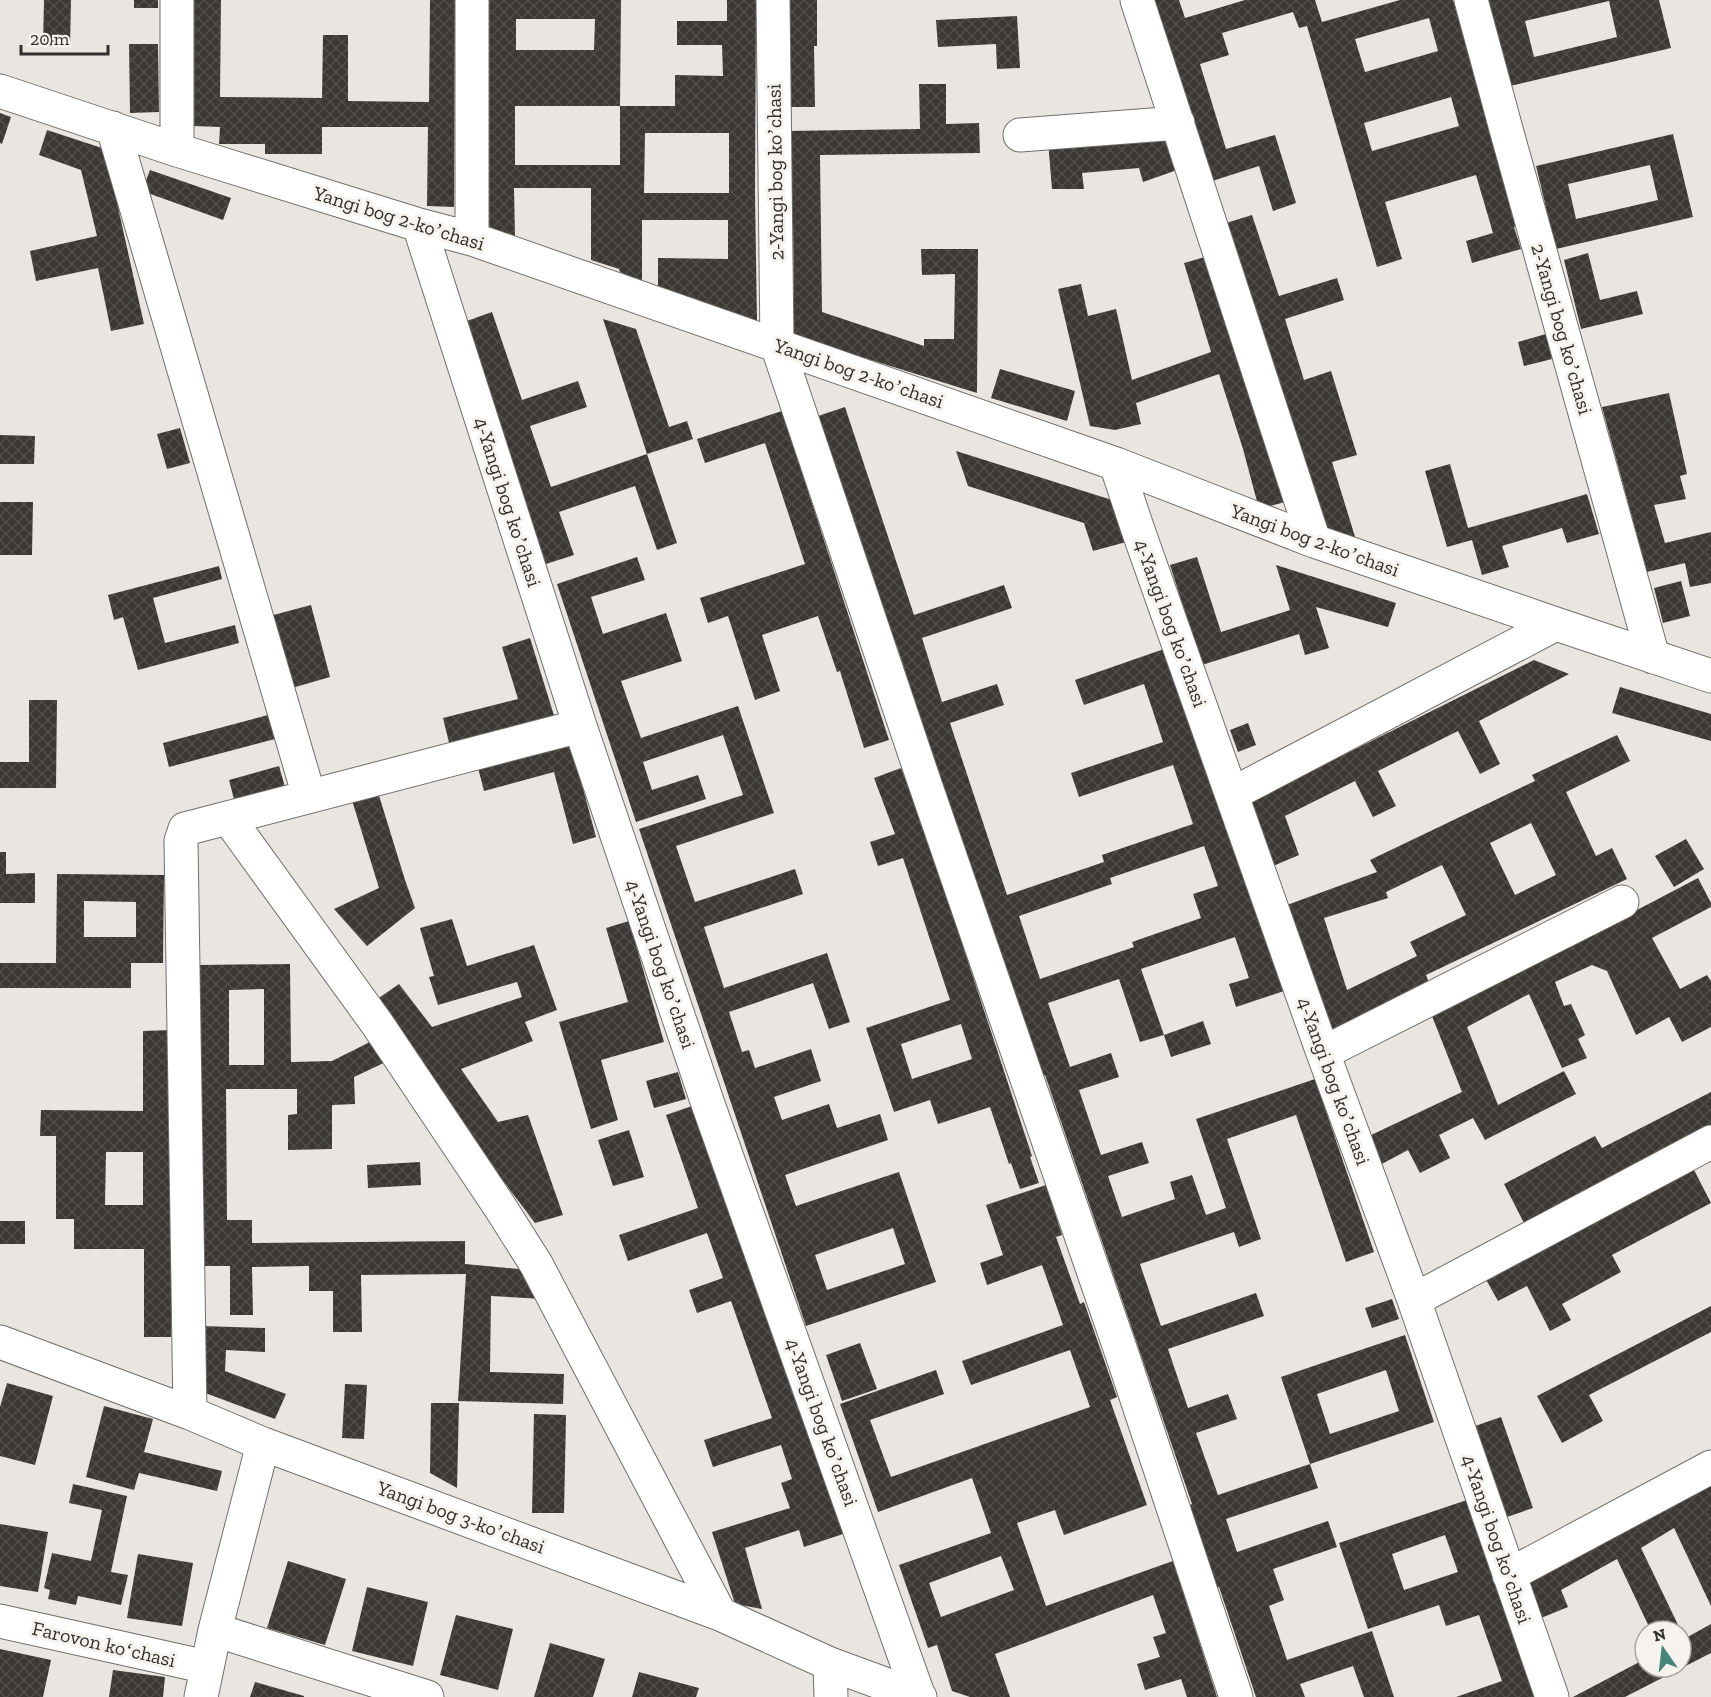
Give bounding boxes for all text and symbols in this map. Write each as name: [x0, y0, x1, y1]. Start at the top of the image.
scale bar: [21, 18, 108, 56]
text: 20 m: [30, 28, 70, 50]
street label: 2-Yangi bog koʼchasi: [761, 83, 789, 261]
street label: Yangi bog 2-koʼchasi: [309, 180, 488, 256]
street label: 2-Yangi bog koʼchasi: [1526, 241, 1598, 418]
street label: Yangi bog 2-koʼchasi: [770, 332, 947, 413]
street label: 4-Yangi bog koʼchasi: [469, 414, 547, 590]
street label: Yangi bog 2-koʼchasi: [1226, 498, 1403, 582]
street label: 4-Yangi bog koʼchasi: [1129, 536, 1213, 711]
street label: 4-Yangi bog koʼchasi: [621, 876, 701, 1052]
street label: 4-Yangi bog koʼchasi: [1292, 994, 1376, 1169]
street label: 4-Yangi bog koʼchasi: [780, 1335, 864, 1510]
street label: 4-Yangi bog koʼchasi: [1457, 1451, 1537, 1627]
street label: Yangi bog 3-koʼchasi: [373, 1475, 549, 1559]
street label: Farovon koʻchasi: [30, 1616, 178, 1672]
north arrow: [1633, 1619, 1693, 1679]
text: N: [1651, 1624, 1668, 1646]

